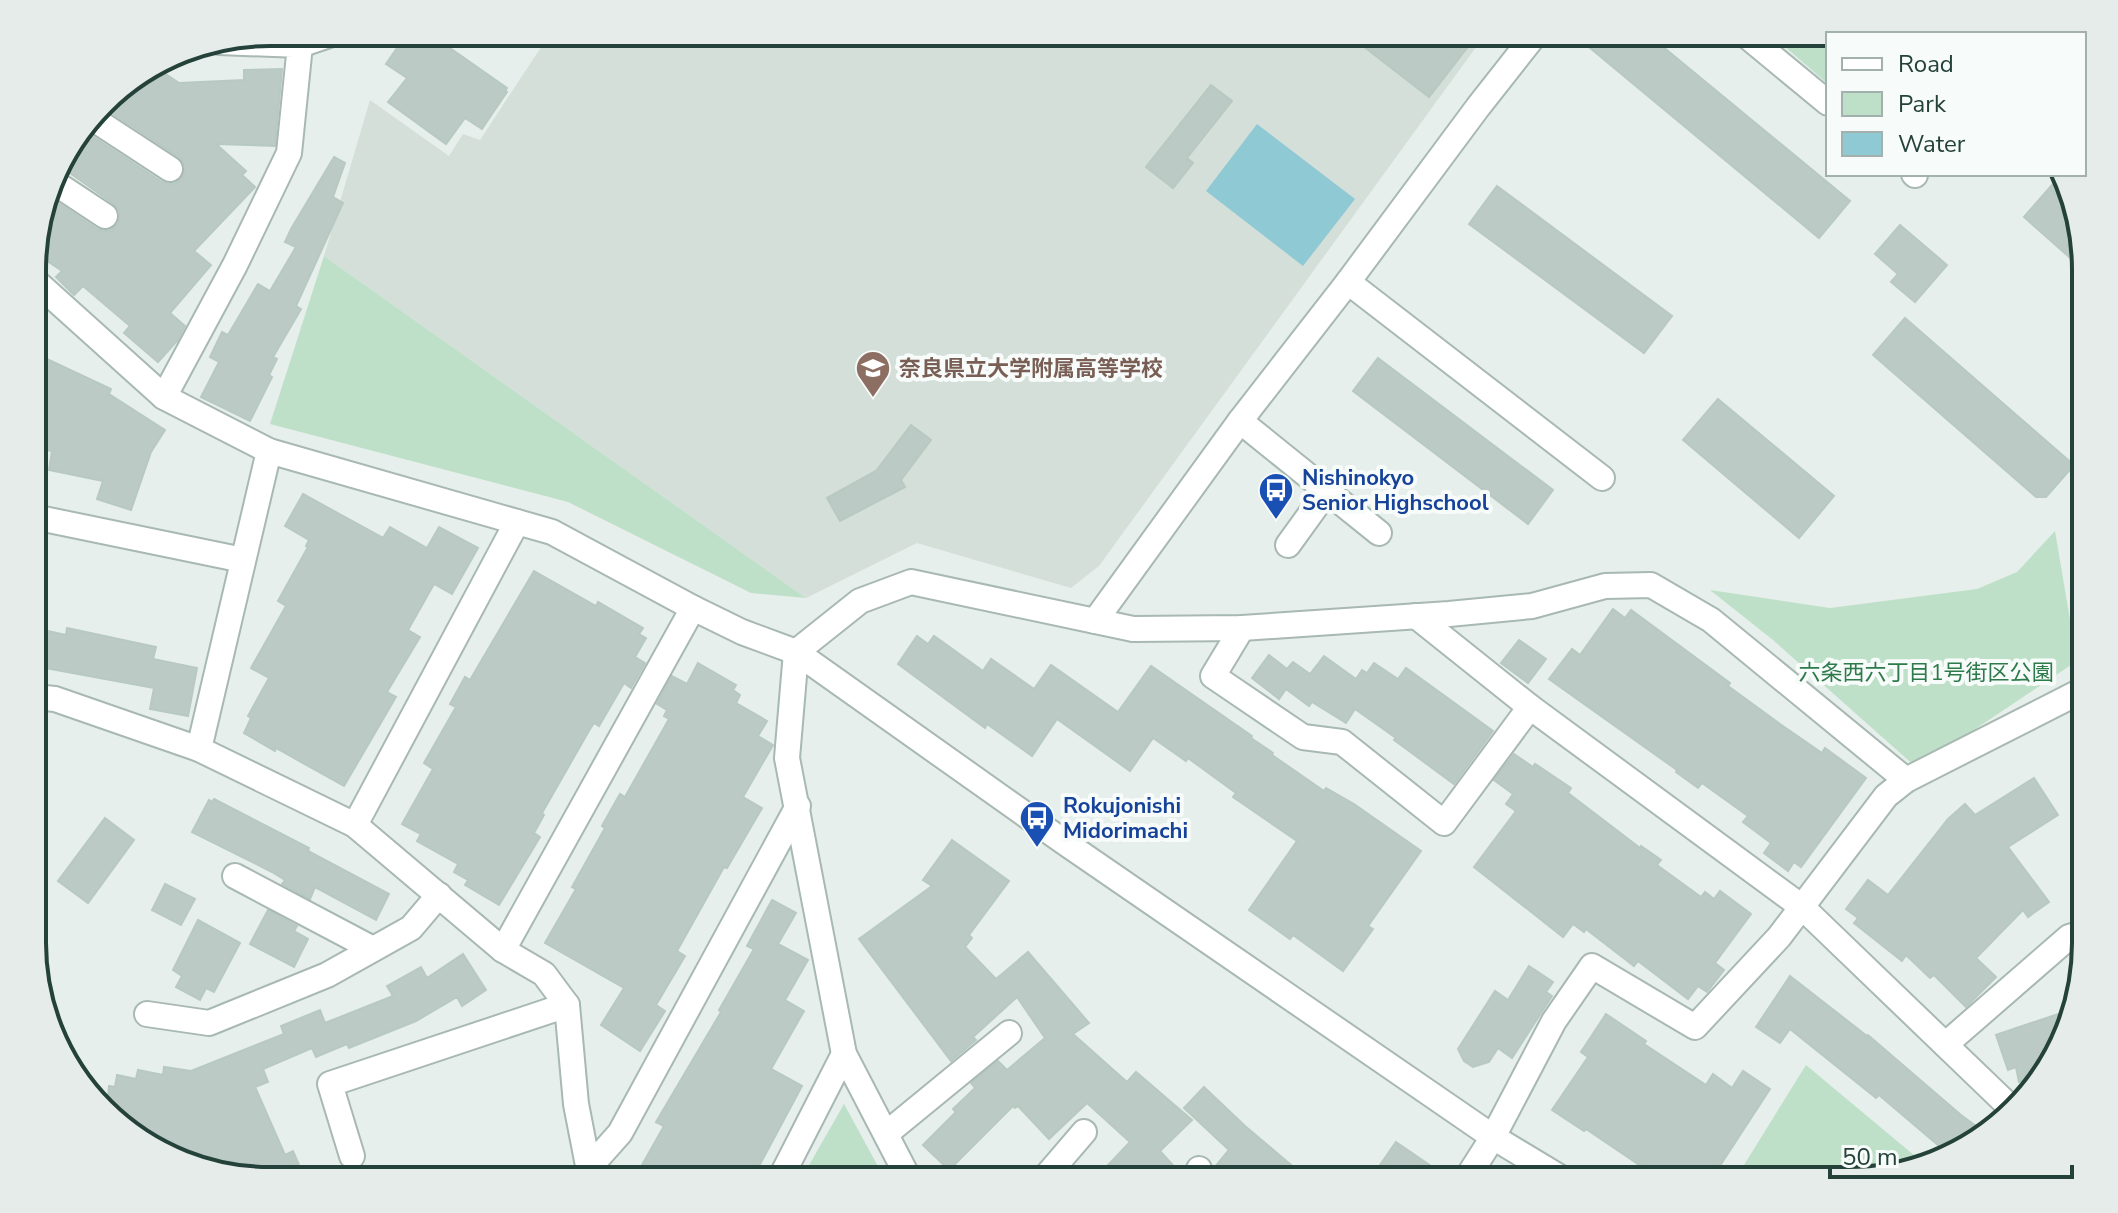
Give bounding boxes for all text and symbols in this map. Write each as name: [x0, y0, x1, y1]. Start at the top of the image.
legend: [1826, 32, 2086, 176]
text: Road: [1898, 48, 1954, 80]
text: Park: [1898, 88, 1947, 120]
text: Water: [1898, 128, 1966, 160]
school or university icon: 奈良県立大学附属高等学校: [854, 349, 892, 399]
place label: 奈良県立大学附属高等学校: [899, 354, 1163, 384]
place label: Nishinokyo Senior Highschool: [1302, 463, 1489, 518]
bus stop icon: Nishinokyo Senior Highschool: [1257, 471, 1295, 521]
park label: 六条西六丁目1号街区公園: [1798, 658, 2054, 688]
place label: Rokujonishi Midorimachi: [1063, 791, 1188, 846]
bus stop icon: Rokujonishi Midorimachi: [1018, 799, 1056, 849]
scale bar: [1830, 1129, 2072, 1179]
text: 50 m: [1842, 1141, 1898, 1173]

